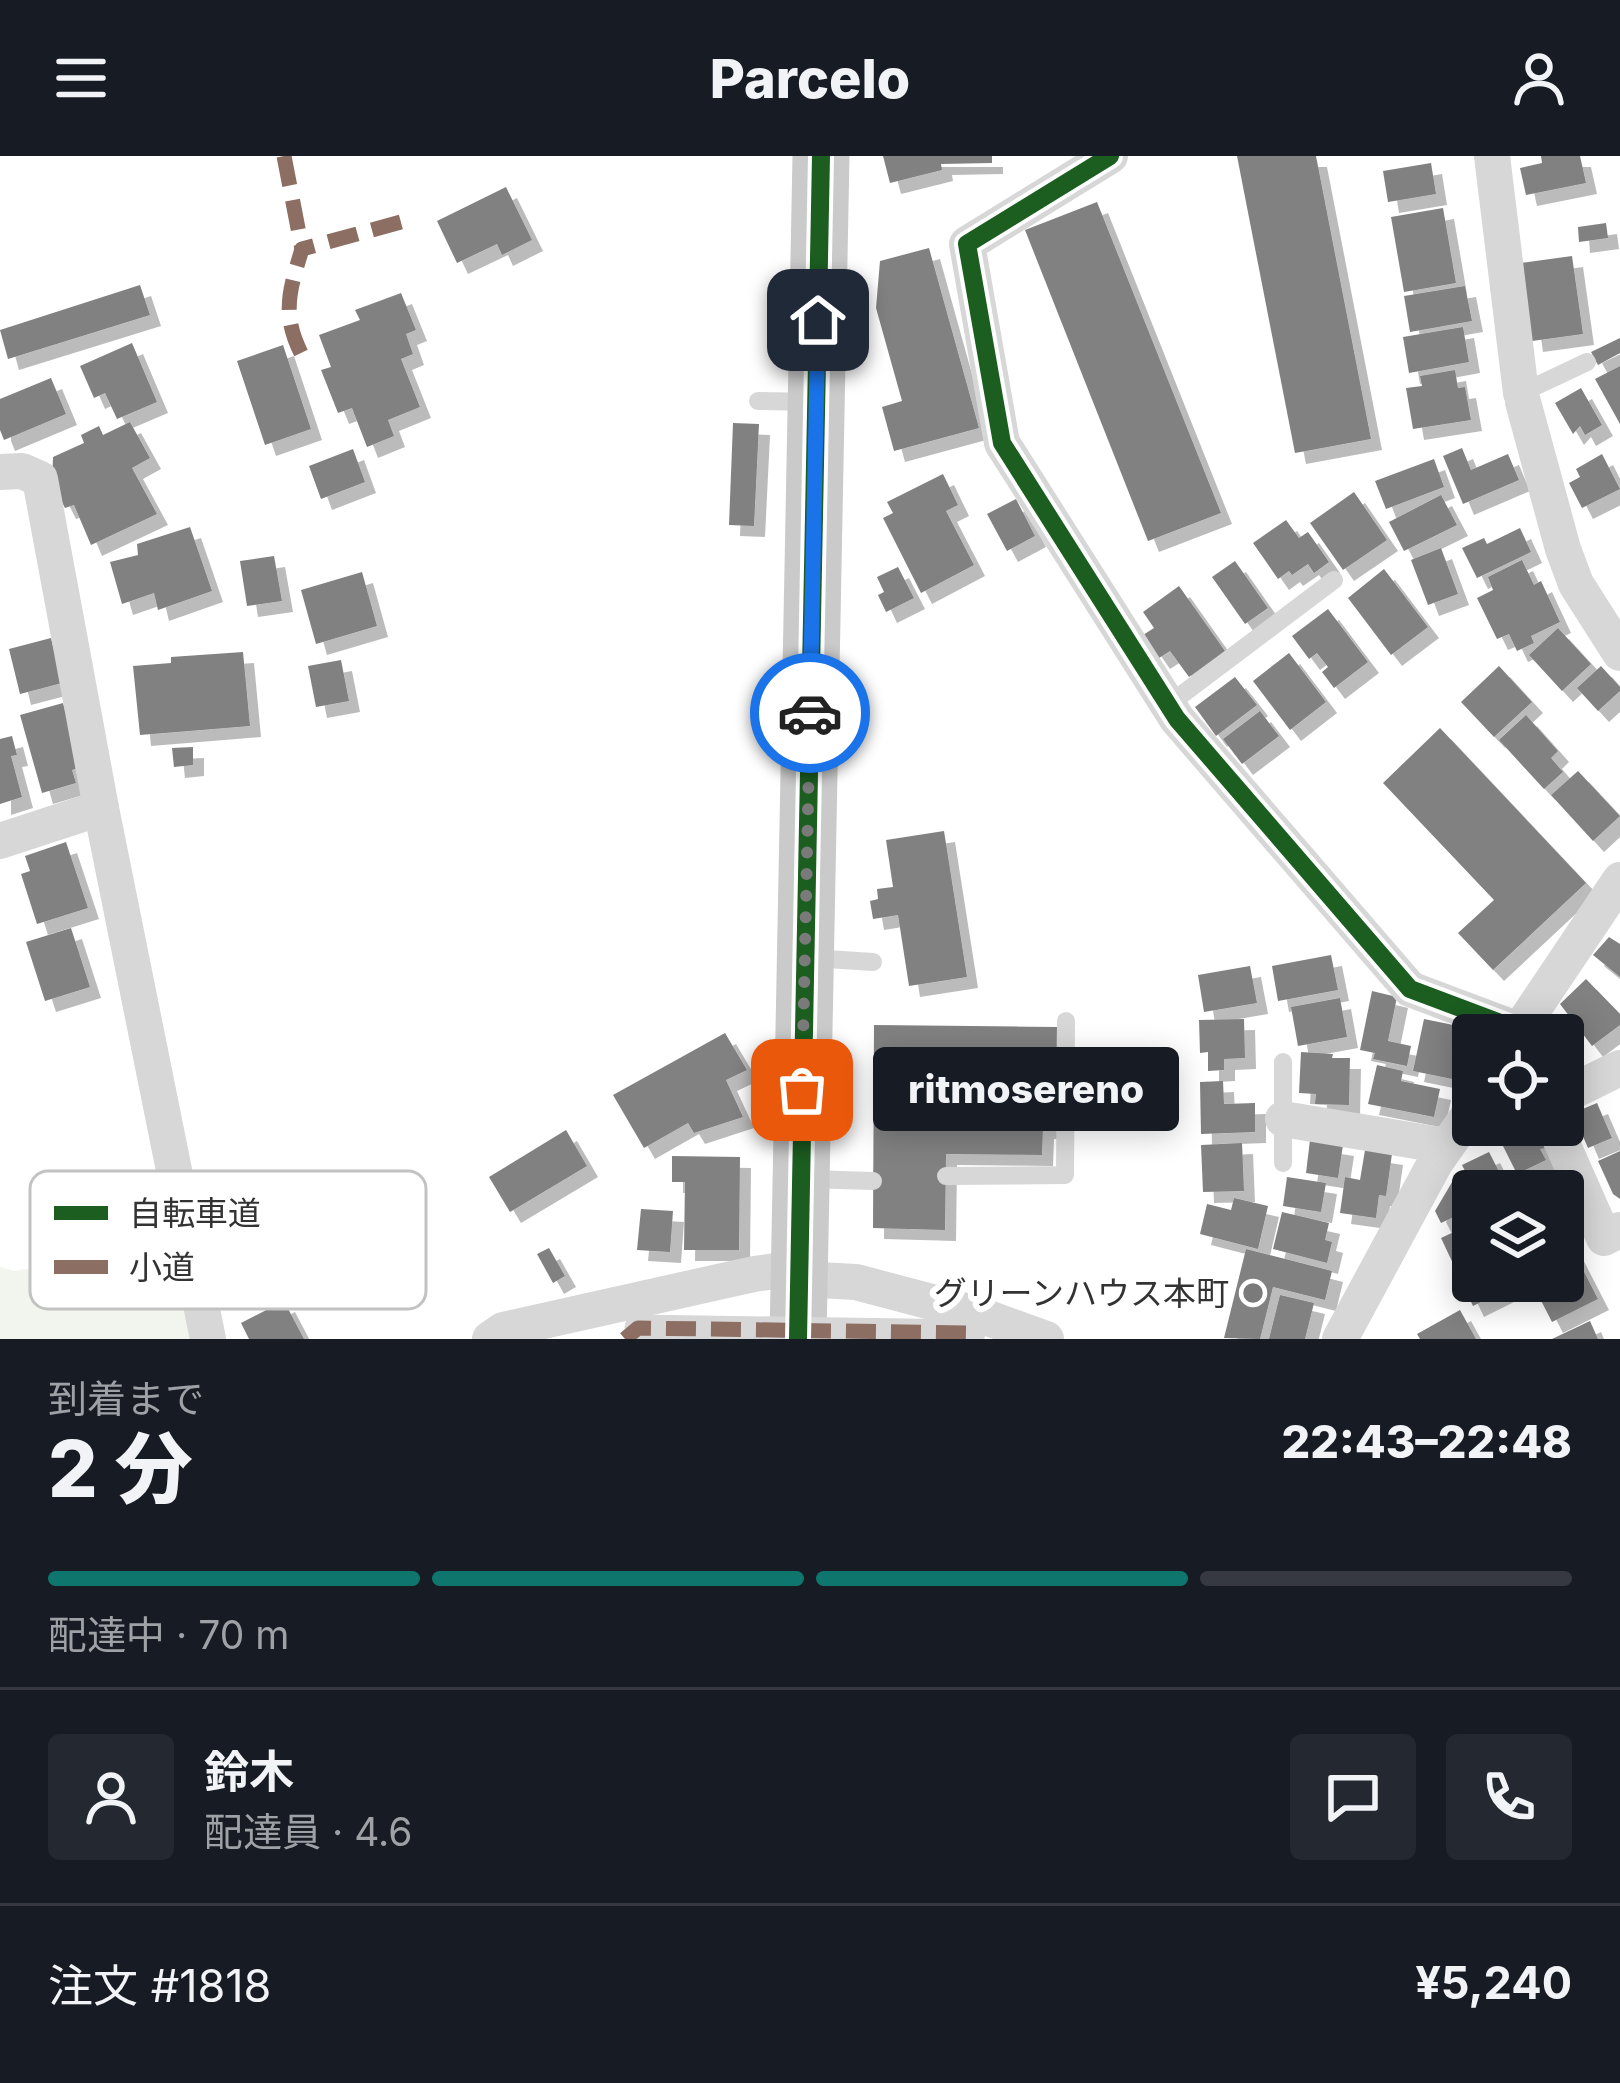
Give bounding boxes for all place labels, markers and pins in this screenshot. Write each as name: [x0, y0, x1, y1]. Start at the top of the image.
pin: [767, 269, 869, 371]
pin: [751, 1039, 853, 1141]
callout: ritmosereno: [874, 1048, 1180, 1132]
place label: グリーンハウス本町: [934, 1273, 1229, 1313]
marker: グリーンハウス本町: [1240, 1280, 1266, 1306]

